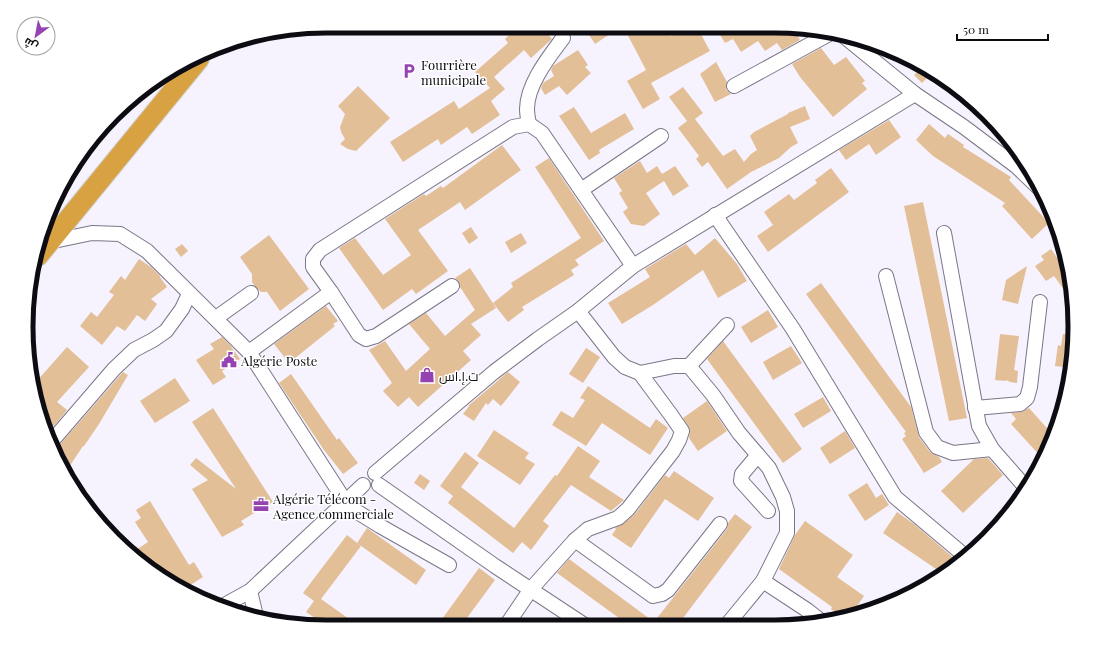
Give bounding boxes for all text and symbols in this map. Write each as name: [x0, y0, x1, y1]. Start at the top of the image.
north arrow: [16, 16, 56, 56]
scale bar: [957, 16, 1048, 42]
text: 50 m: [963, 21, 989, 37]
text: ش: [20, 35, 40, 55]
place label: Fourrière municipale: [421, 56, 486, 88]
parking icon: Fourrière municipale: [400, 62, 418, 80]
public building icon: Algérie Poste: [220, 351, 238, 369]
place label: Algérie Poste: [240, 352, 318, 369]
shop icon: ت.إ.اس: [418, 366, 436, 384]
place label: ت.إ.اس: [439, 367, 479, 385]
place label: Algérie Télécom - Agence commerciale: [272, 490, 394, 522]
office icon: Algérie Télécom - Agence commerciale: [252, 496, 270, 514]

